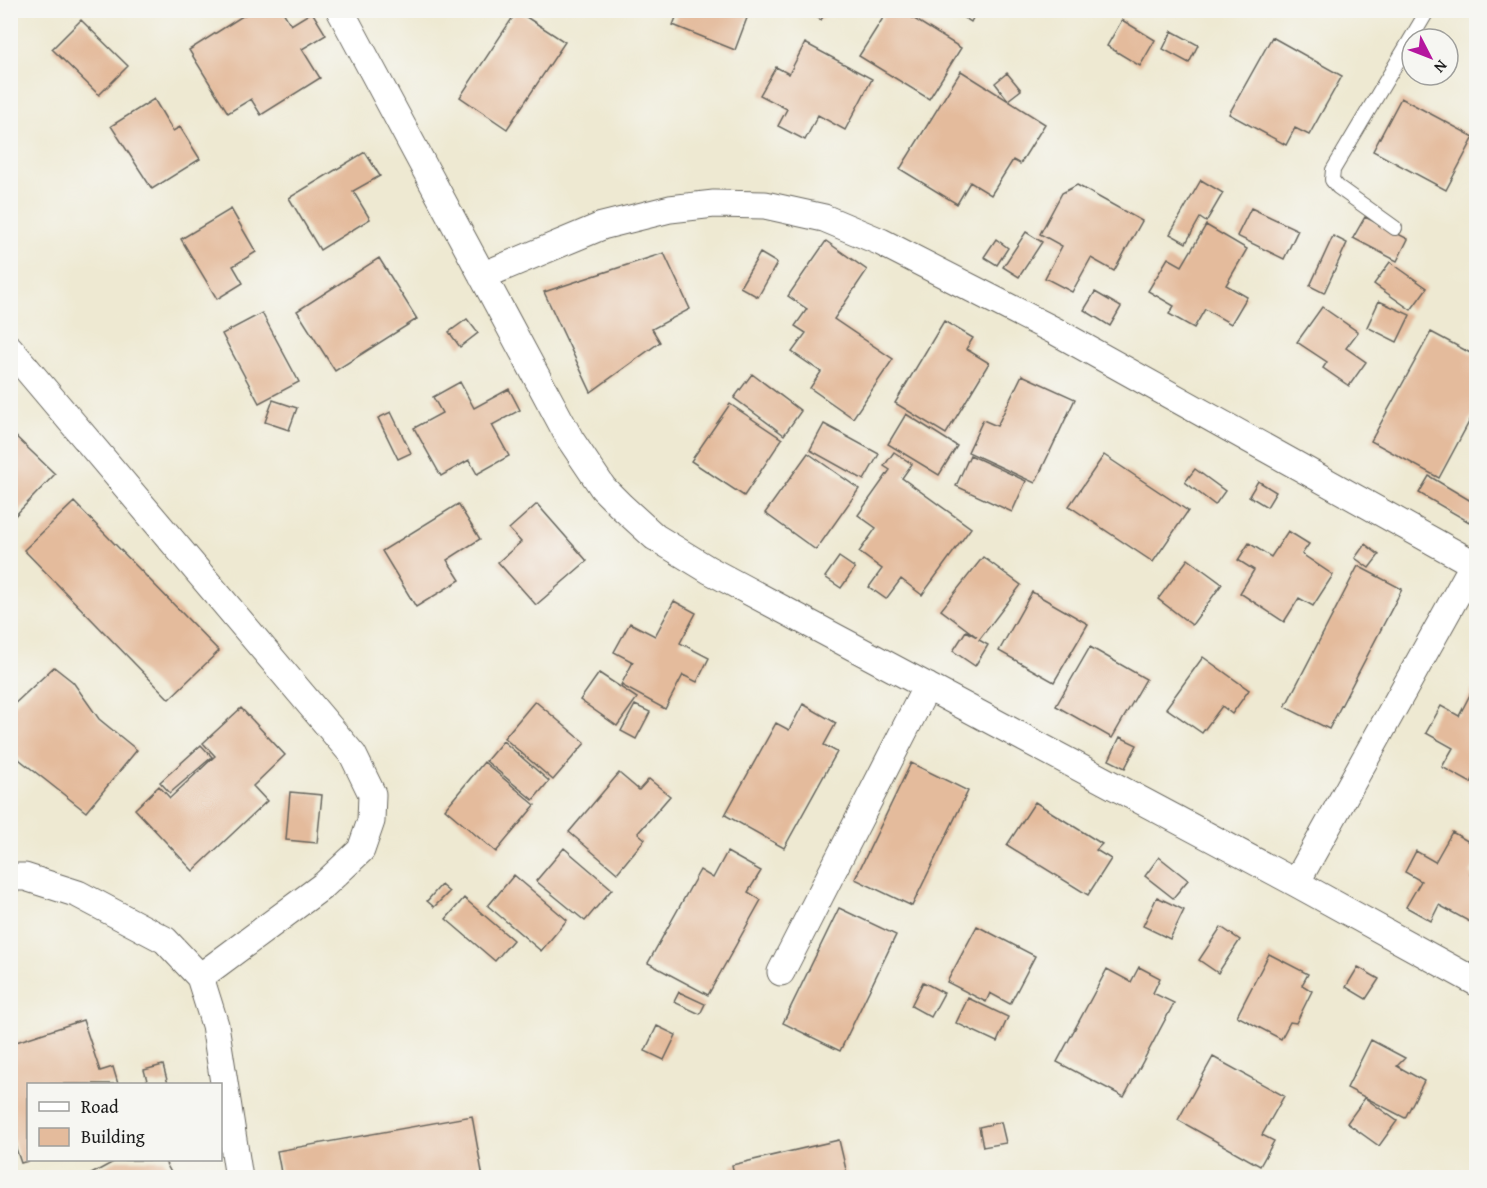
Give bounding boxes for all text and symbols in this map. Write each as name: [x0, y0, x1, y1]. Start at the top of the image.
north arrow: [1400, 27, 1460, 87]
text: N: [1428, 55, 1454, 79]
legend: [27, 1083, 222, 1161]
text: Road: [81, 1093, 119, 1120]
text: Building: [81, 1123, 145, 1150]

